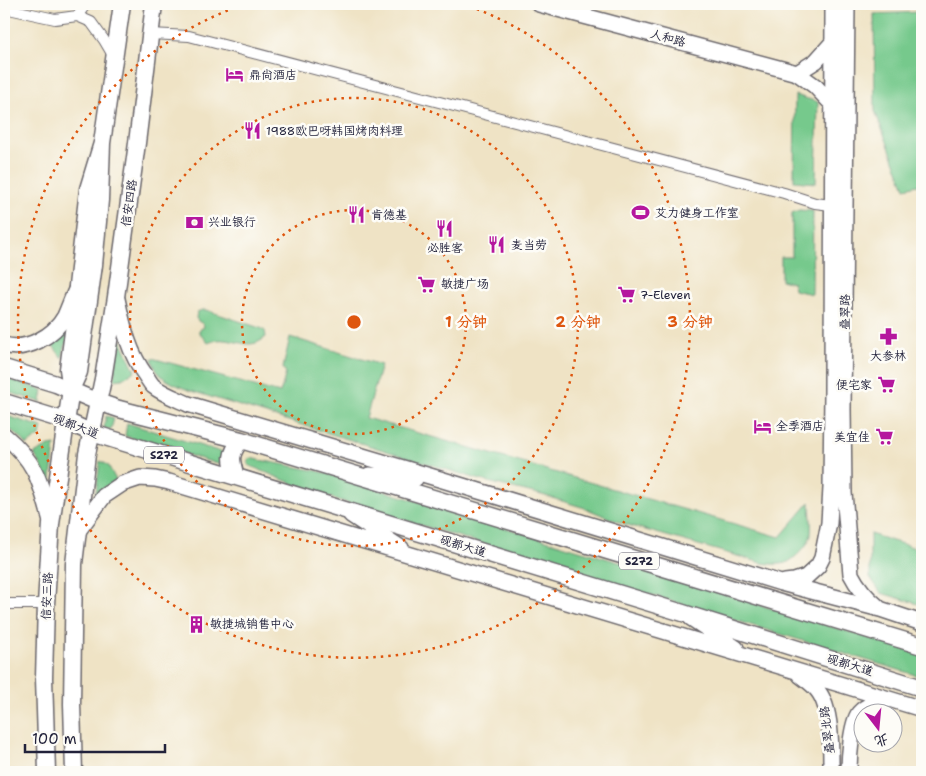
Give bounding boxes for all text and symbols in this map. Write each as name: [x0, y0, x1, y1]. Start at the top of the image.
street label: 人和路: [649, 26, 687, 50]
hotel icon: 鼎尚酒店: [225, 65, 245, 85]
place label: 鼎尚酒店: [249, 67, 297, 83]
restaurant icon: 1988欧巴呀韩国烤肉料理: [242, 121, 262, 141]
place label: 1988欧巴呀韩国烤肉料理: [266, 123, 403, 139]
street label: 信安四路: [118, 178, 140, 228]
sports icon: 艾力健身工作室: [631, 203, 651, 223]
restaurant icon: 肯德基: [347, 205, 367, 225]
place label: 艾力健身工作室: [655, 205, 739, 221]
place label: 肯德基: [371, 207, 407, 223]
bank icon: 兴业银行: [184, 212, 204, 232]
place label: 兴业银行: [208, 214, 256, 230]
restaurant icon: 必胜客: [435, 219, 455, 239]
restaurant icon: 麦当劳: [487, 235, 507, 255]
place label: 麦当劳: [511, 237, 547, 253]
place label: 必胜客: [427, 240, 463, 256]
supermarket icon: 敏捷广场: [417, 274, 437, 294]
place label: 敏捷广场: [441, 276, 489, 292]
supermarket icon: 7-Eleven: [616, 285, 636, 305]
place label: 7-Eleven: [640, 287, 691, 303]
street label: 叠翠路: [837, 294, 853, 330]
text: 1 分钟: [445, 312, 487, 332]
text: 2 分钟: [555, 312, 601, 332]
text: 3 分钟: [667, 312, 713, 332]
centre of rings: [345, 313, 363, 331]
pharmacy icon: 大参林: [878, 327, 898, 347]
place label: 大参林: [870, 348, 906, 364]
supermarket icon: 便宅家: [876, 375, 896, 395]
place label: 便宅家: [836, 377, 872, 393]
street label: 砚都大道: [51, 410, 101, 442]
hotel icon: 全季酒店: [752, 416, 772, 436]
place label: 全季酒店: [776, 418, 824, 434]
supermarket icon: 美宜佳: [874, 427, 894, 447]
place label: 美宜佳: [834, 429, 870, 445]
road number: S272: [144, 446, 184, 464]
street label: 砚都大道: [438, 531, 488, 561]
road number: S272: [619, 552, 659, 570]
street label: 信安三路: [38, 572, 56, 620]
building icon: 敏捷城销售中心: [186, 614, 206, 634]
place label: 敏捷城销售中心: [210, 616, 294, 632]
street label: 砚都大道: [825, 650, 875, 680]
north arrow: [854, 704, 904, 754]
street label: 叠翠北路: [816, 705, 838, 755]
scale bar: [25, 721, 165, 753]
text: 100 m: [32, 729, 77, 749]
text: 北: [872, 730, 891, 751]

